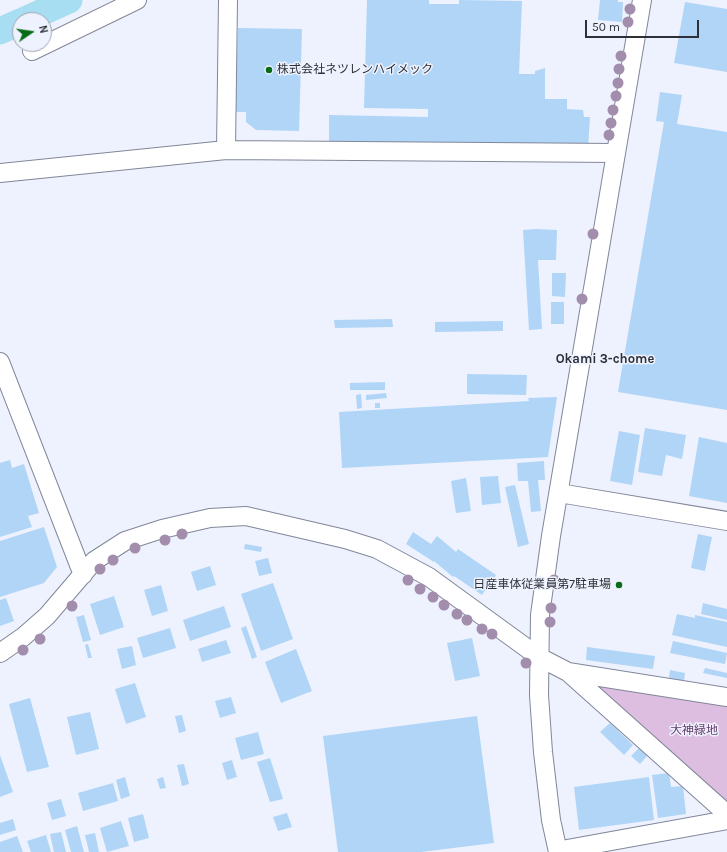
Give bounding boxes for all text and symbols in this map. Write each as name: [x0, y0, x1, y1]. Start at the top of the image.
north arrow: [12, 12, 52, 52]
scale bar: [587, 12, 701, 38]
text: 50 m: [592, 20, 620, 34]
text: N: [36, 24, 50, 35]
place label: 株式会社ネツレンハイメック: [277, 63, 433, 77]
marker: 株式会社ネツレンハイメック: [264, 65, 274, 75]
district label: Okami 3-chome: [556, 351, 654, 367]
place label: 日産車体従業員第7駐車場: [473, 578, 611, 592]
marker: 日産車体従業員第7駐車場: [614, 580, 624, 590]
park label: 大神緑地: [670, 724, 718, 738]

